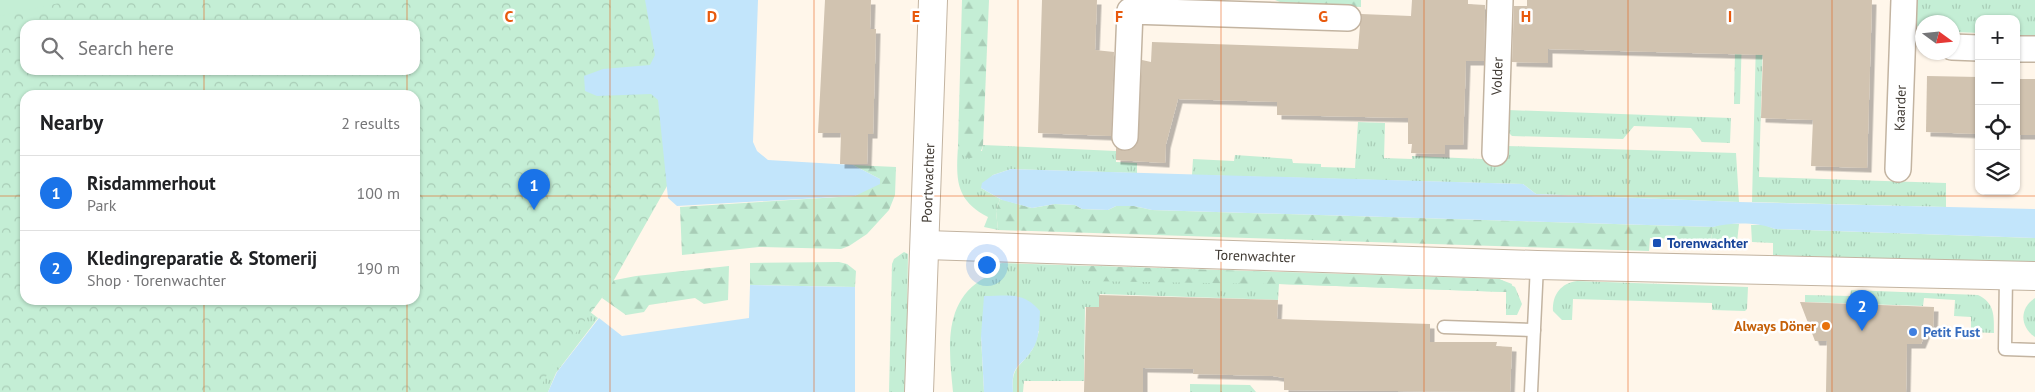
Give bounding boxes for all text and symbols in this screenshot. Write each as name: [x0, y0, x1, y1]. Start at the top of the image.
text: C: [505, 6, 514, 26]
text: D: [707, 6, 717, 26]
text: E: [912, 6, 920, 26]
text: F: [1115, 6, 1123, 26]
text: G: [1318, 6, 1328, 26]
text: H: [1521, 6, 1531, 26]
text: I: [1728, 6, 1732, 26]
north arrow: [1915, 15, 1960, 60]
map controls: [1975, 15, 2020, 195]
button: +: [1975, 15, 2020, 60]
search box: [20, 20, 420, 75]
icon: search: [38, 34, 66, 62]
text: Search here: [78, 36, 174, 60]
street label: Volder: [1487, 56, 1507, 96]
button: −: [1975, 60, 2020, 105]
street label: Kaarder: [1890, 84, 1910, 131]
button: locate: [1975, 105, 2020, 150]
text: Nearby: [40, 109, 103, 136]
text: 2 results: [341, 113, 400, 133]
street label: Poortwachter: [918, 143, 938, 223]
button: layers: [1975, 150, 2020, 195]
pin: 1: [518, 169, 550, 210]
text: Risdammerhout: [87, 171, 216, 195]
text: 1: [51, 183, 61, 203]
text: 100 m: [357, 183, 400, 203]
text: Park: [87, 195, 116, 215]
place label: Torenwachter: [1667, 234, 1748, 252]
marker: Torenwachter: [1651, 237, 1663, 249]
text: Kledingreparatie & Stomerij: [87, 246, 317, 270]
street label: Torenwachter: [1214, 246, 1296, 266]
your location: [974, 252, 1000, 278]
text: 2: [51, 258, 61, 278]
text: 190 m: [357, 258, 400, 278]
text: Shop · Torenwachter: [87, 270, 226, 290]
pin: 2: [1846, 290, 1878, 331]
place label: Always Döner: [1734, 317, 1816, 335]
marker: Always Döner: [1820, 320, 1832, 332]
place label: Petit Fust: [1923, 323, 1980, 341]
marker: Petit Fust: [1907, 326, 1919, 338]

